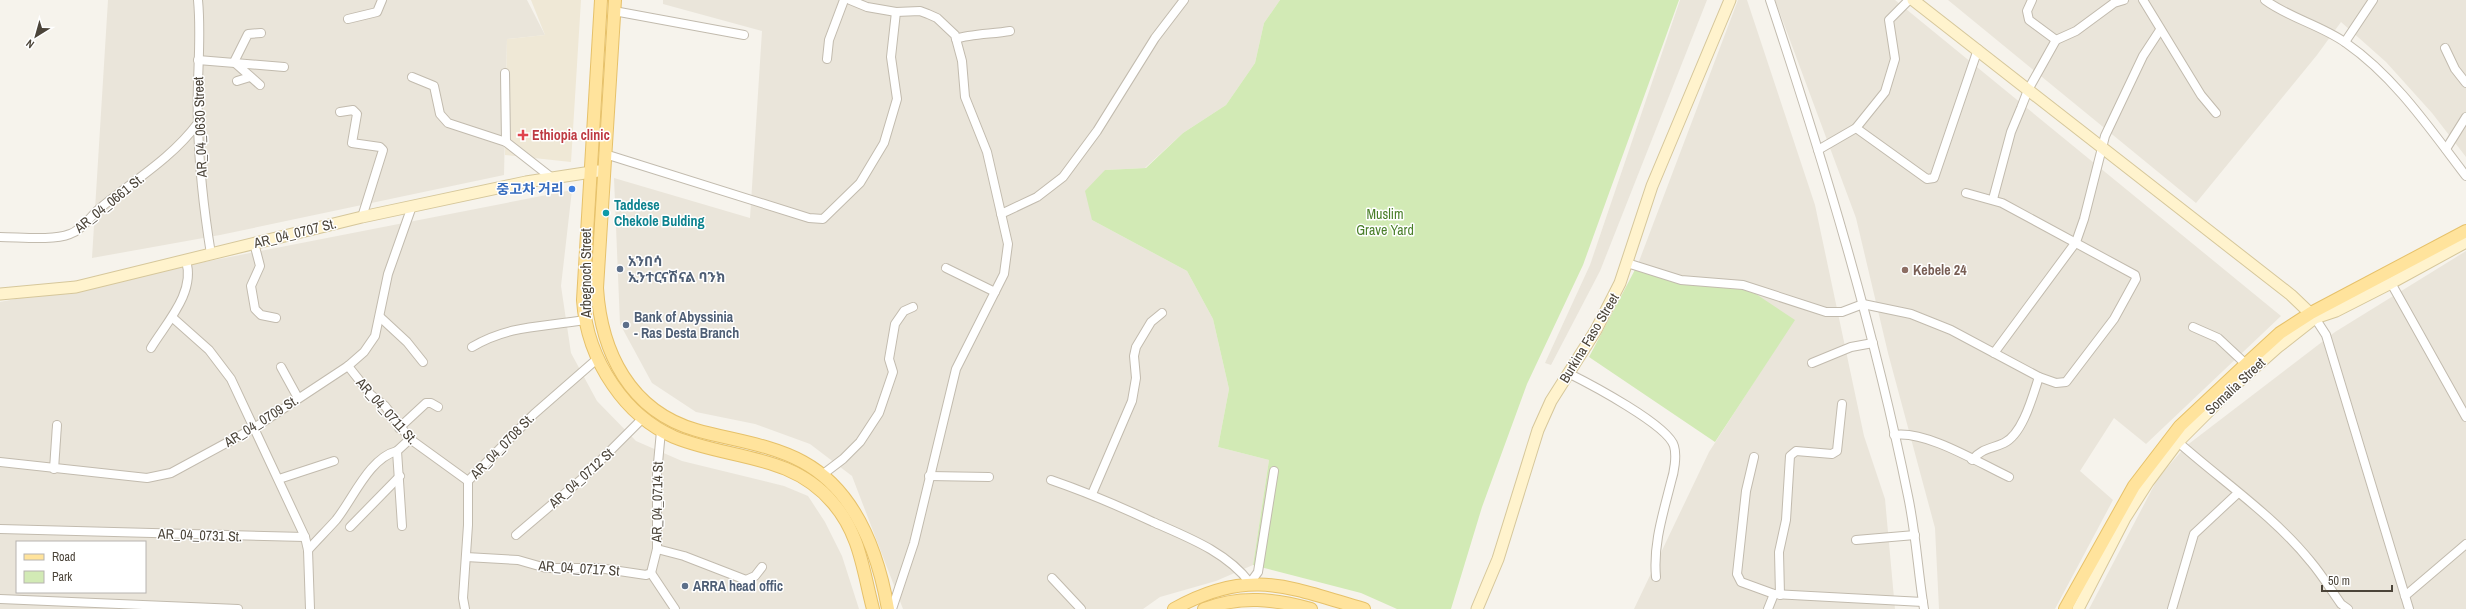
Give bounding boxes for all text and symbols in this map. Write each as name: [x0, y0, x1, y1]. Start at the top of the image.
north arrow: [16, 16, 56, 56]
text: N: [23, 36, 37, 52]
street label: AR_04_0630 Street: [189, 76, 211, 179]
place label: Ethiopia clinic: [532, 126, 610, 144]
marker: Ethiopia clinic: [517, 129, 529, 141]
street label: AR_04_0661 St.: [70, 169, 147, 237]
place label: 중고차 거리: [496, 180, 564, 198]
marker: 중고차 거리: [567, 184, 577, 194]
place label: Taddese Chekole Bulding: [614, 196, 705, 230]
park label: Muslim Grave Yard: [1356, 205, 1414, 239]
marker: Taddese Chekole Bulding: [601, 208, 611, 218]
street label: AR_04_0707 St.: [251, 214, 338, 252]
street label: Arbegnoch Street: [577, 228, 595, 319]
place label: አንበሳ ኢንተርናሽናል ባንክ: [628, 252, 725, 286]
place label: Kebele 24: [1913, 261, 1967, 279]
marker: አንበሳ ኢንተርናሽናል ባንክ: [615, 264, 625, 274]
marker: Kebele 24: [1900, 265, 1910, 275]
street label: Burkina Faso Street: [1555, 290, 1623, 386]
place label: Bank of Abyssinia - Ras Desta Branch: [634, 308, 739, 342]
marker: Bank of Abyssinia - Ras Desta Branch: [621, 320, 631, 330]
street label: Somalia Street: [2201, 354, 2269, 418]
street label: AR_04_0711 St.: [352, 373, 422, 448]
street label: AR_04_0709 St.: [220, 391, 301, 451]
street label: AR_04_0708 St.: [466, 409, 538, 483]
street label: AR_04_0712 St: [544, 444, 617, 512]
street label: AR_04_0714 St: [647, 461, 667, 544]
street label: AR_04_0731 St.: [157, 525, 242, 545]
legend: [16, 541, 146, 593]
text: Road: [52, 549, 76, 565]
street label: AR_04_0717 St: [537, 556, 620, 580]
scale bar: [2322, 567, 2392, 593]
text: Park: [52, 569, 72, 585]
text: 50 m: [2328, 573, 2350, 589]
place label: ARRA head offic: [693, 577, 783, 595]
marker: ARRA head offic: [680, 581, 690, 591]

